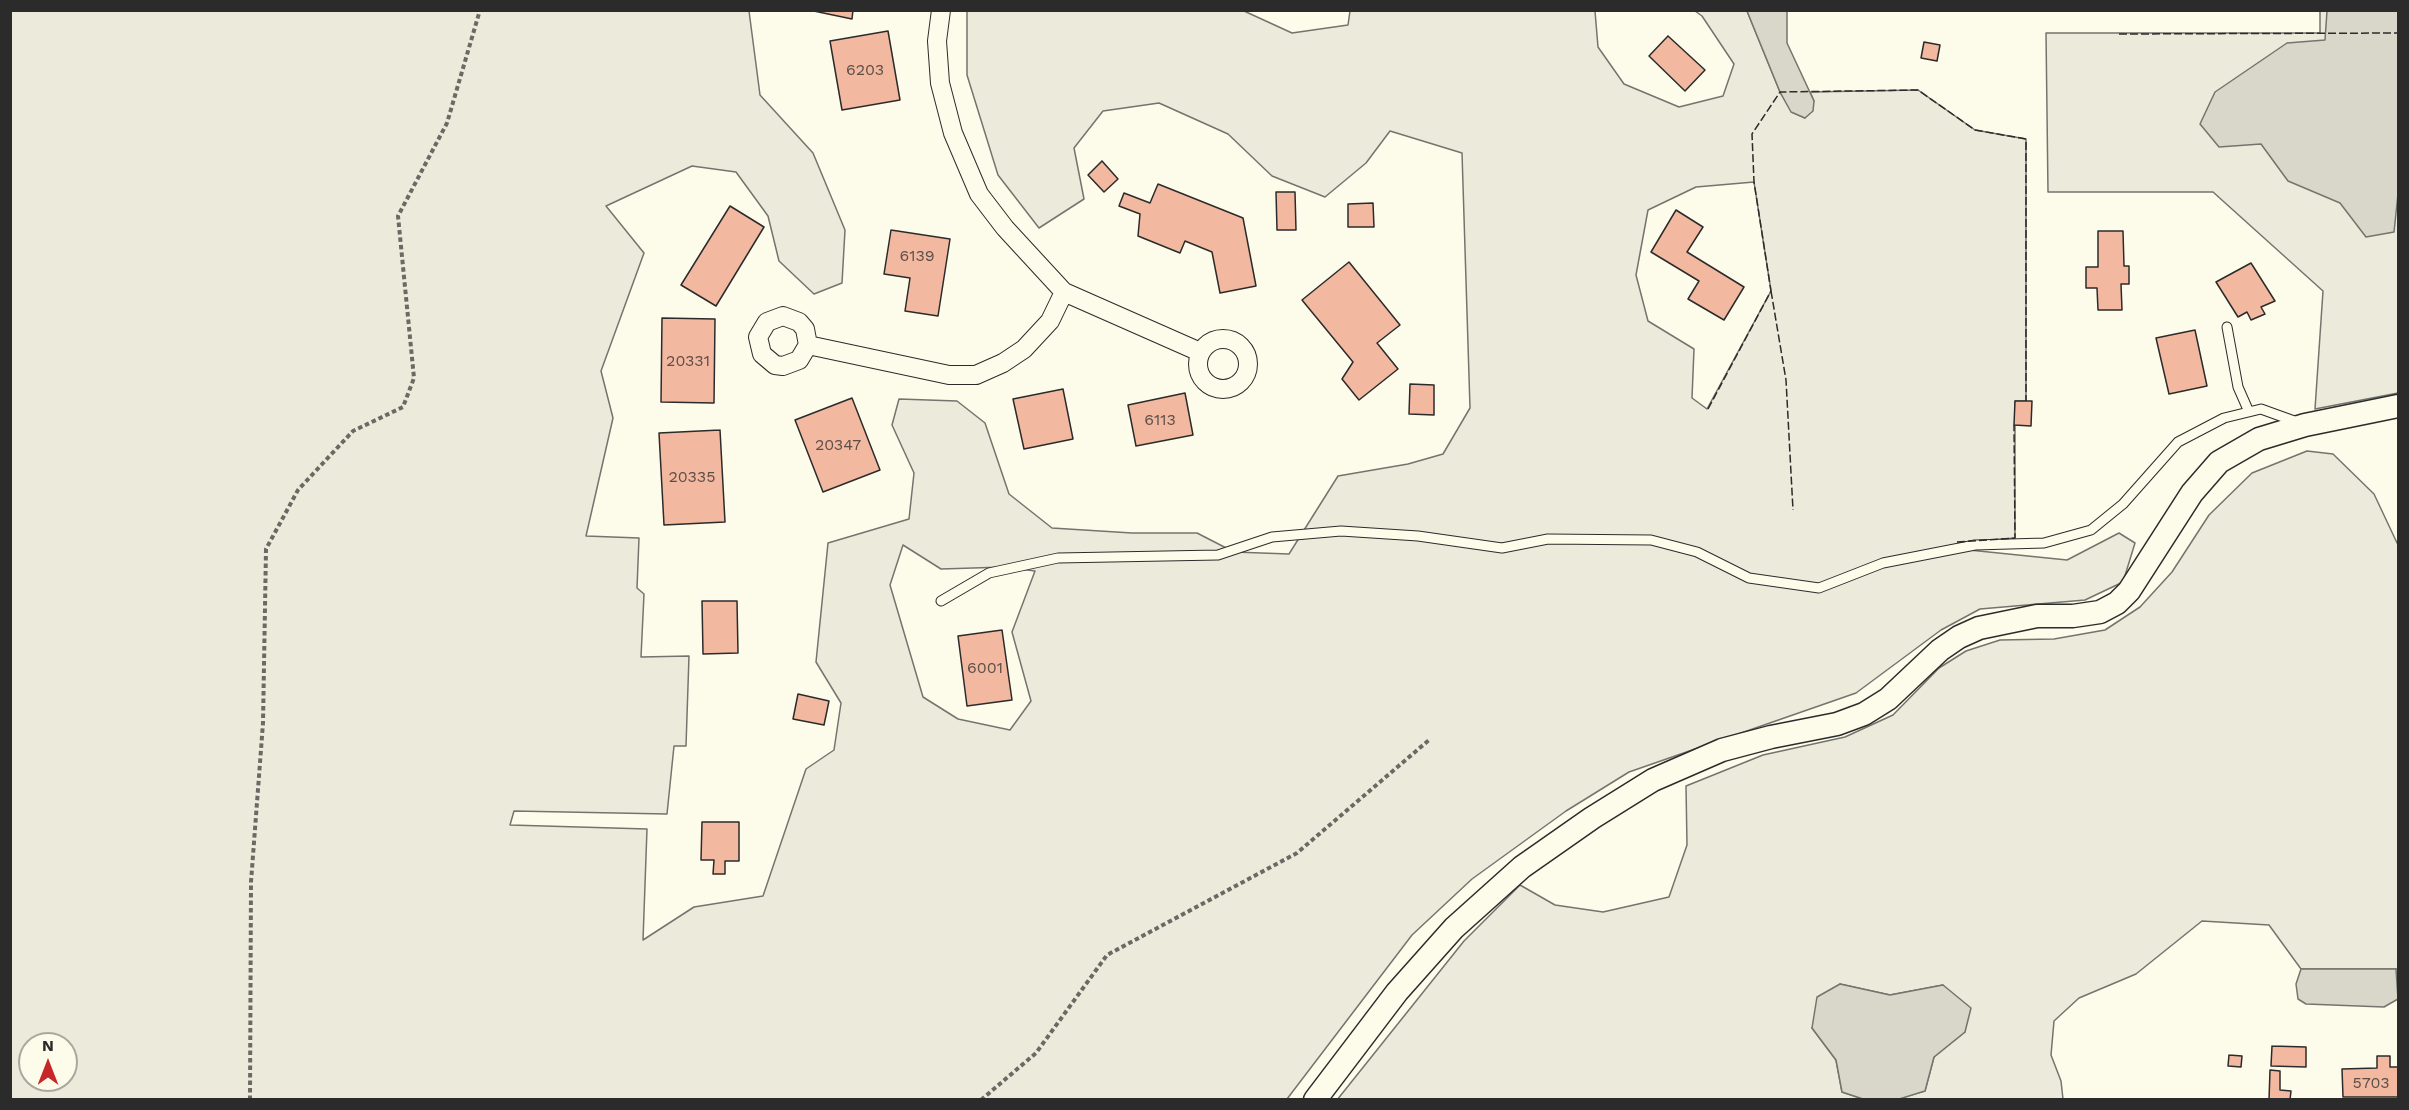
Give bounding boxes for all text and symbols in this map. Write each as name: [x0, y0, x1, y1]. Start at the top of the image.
house number: 6203: [846, 60, 884, 80]
house number: 6139: [899, 246, 935, 266]
house number: 20331: [666, 351, 710, 371]
house number: 6113: [1144, 410, 1176, 430]
house number: 20347: [815, 435, 861, 455]
house number: 20335: [669, 467, 715, 487]
house number: 6001: [967, 658, 1003, 678]
north arrow: [18, 1032, 78, 1092]
text: N: [42, 1036, 54, 1055]
house number: 5703: [2353, 1073, 2389, 1093]

